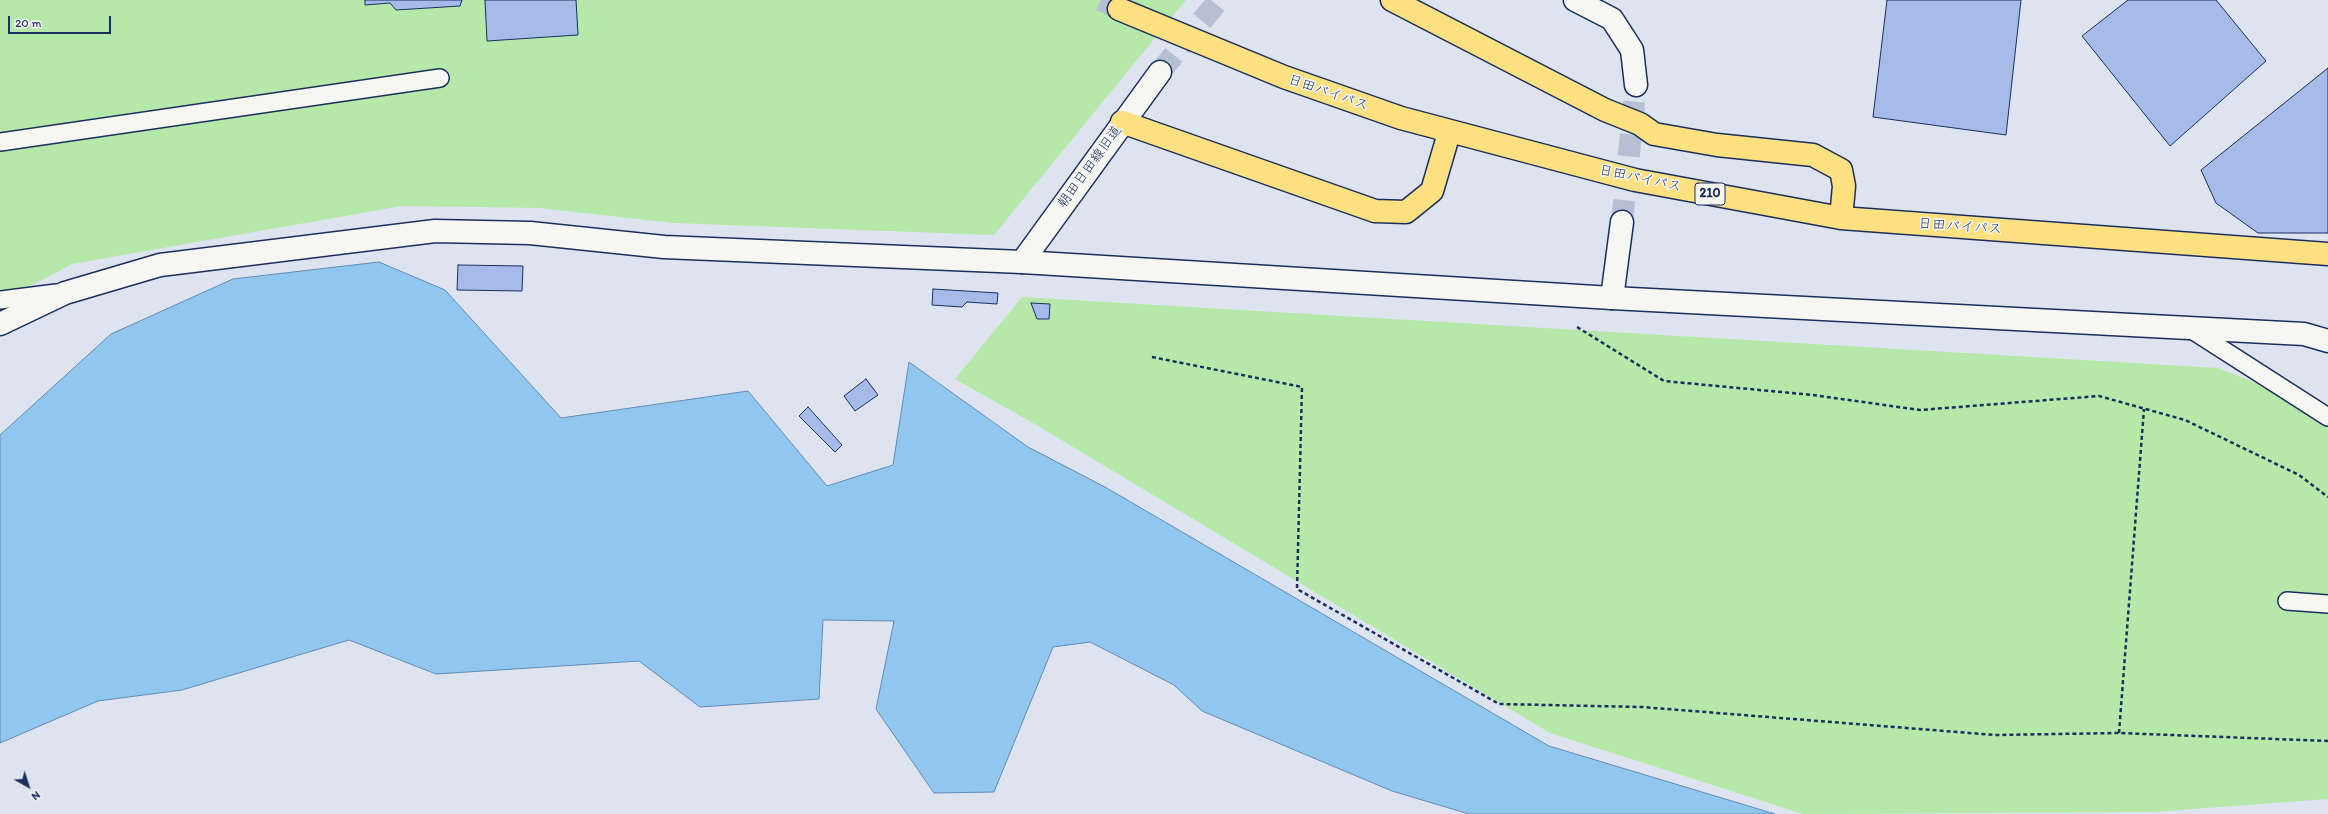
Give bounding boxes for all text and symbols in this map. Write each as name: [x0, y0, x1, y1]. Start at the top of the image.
scale bar: [10, 8, 113, 34]
text: 20 m: [15, 16, 42, 30]
street label: 日田バイパス: [1286, 71, 1370, 115]
street label: 朝田日田線旧道: [1054, 122, 1126, 212]
street label: 日田バイパス: [1597, 162, 1683, 196]
road number: 210: [1695, 183, 1725, 205]
street label: 日田バイパス: [1918, 216, 2002, 238]
north arrow: [8, 766, 48, 806]
text: N: [29, 788, 43, 803]

